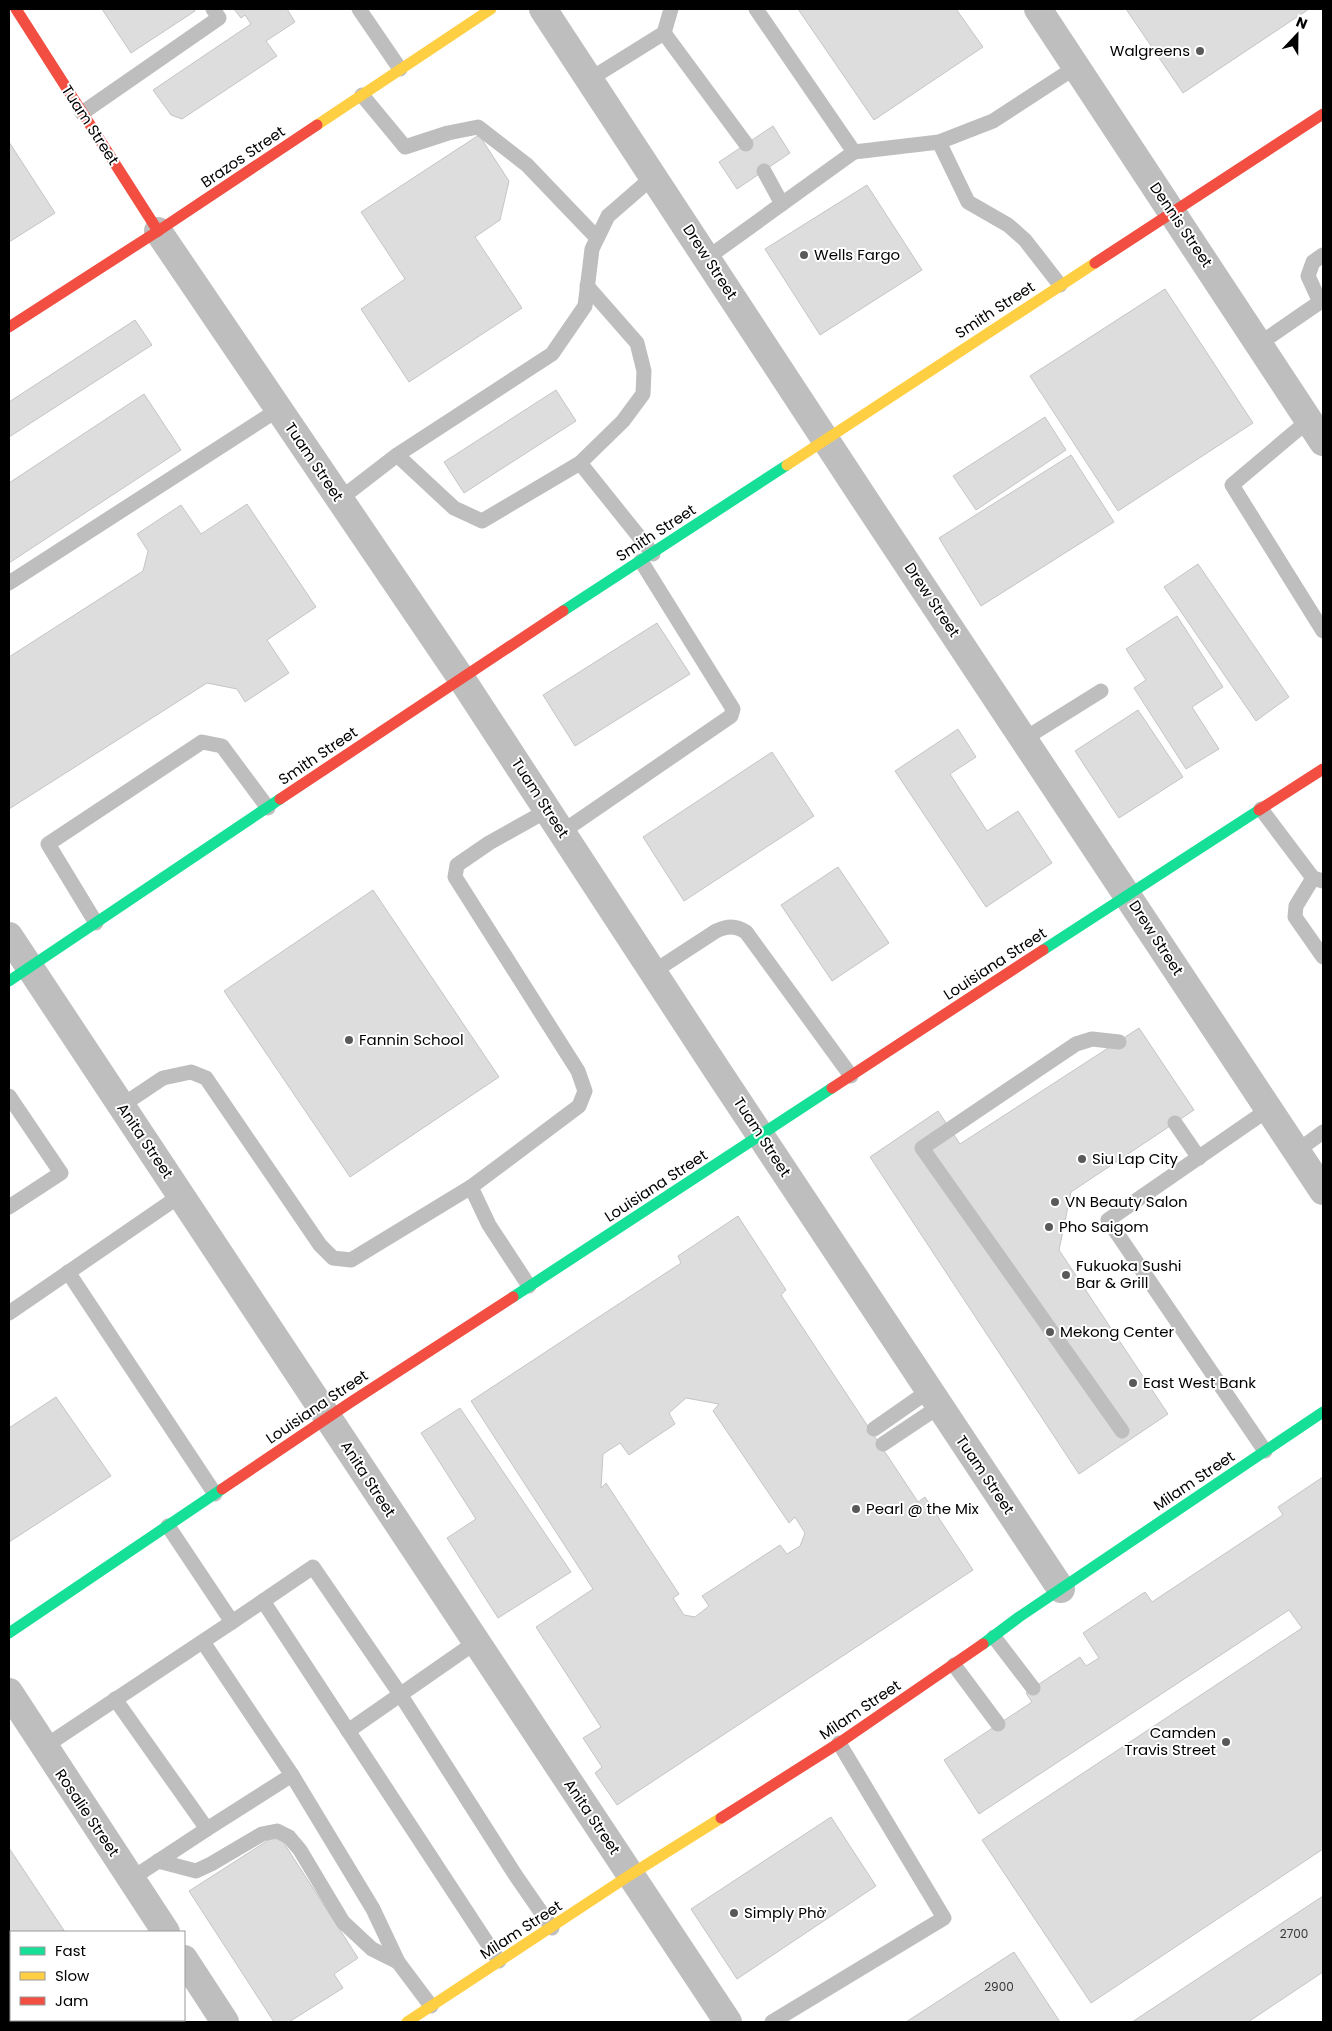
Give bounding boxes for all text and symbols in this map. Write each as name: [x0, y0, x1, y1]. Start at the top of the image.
north arrow: [1272, 10, 1322, 60]
text: N: [1293, 12, 1310, 34]
place label: Walgreens: [1110, 40, 1190, 61]
marker: Walgreens: [1194, 45, 1206, 57]
street label: Tuam Street: [57, 81, 124, 169]
street label: Brazos Street: [197, 121, 289, 192]
street label: Dennis Street: [1145, 178, 1218, 271]
street label: Drew Street: [678, 220, 743, 303]
place label: Wells Fargo: [814, 244, 900, 265]
marker: Wells Fargo: [798, 249, 810, 261]
street label: Smith Street: [951, 276, 1039, 343]
street label: Tuam Street: [280, 418, 349, 505]
street label: Smith Street: [612, 499, 700, 566]
street label: Drew Street: [900, 558, 965, 641]
street label: Smith Street: [274, 721, 361, 790]
street label: Tuam Street: [507, 754, 574, 842]
street label: Drew Street: [1124, 896, 1189, 979]
street label: Louisiana Street: [939, 922, 1050, 1005]
place label: Fannin School: [359, 1029, 464, 1050]
marker: Fannin School: [343, 1034, 355, 1046]
street label: Tuam Street: [729, 1093, 796, 1181]
street label: Anita Street: [112, 1099, 178, 1183]
street label: Louisiana Street: [600, 1144, 711, 1227]
place label: Siu Lap City: [1092, 1148, 1179, 1169]
marker: Siu Lap City: [1076, 1153, 1088, 1165]
place label: VN Beauty Salon: [1065, 1191, 1188, 1212]
marker: VN Beauty Salon: [1049, 1196, 1061, 1208]
place label: Pho Saigom: [1059, 1216, 1149, 1237]
marker: Pho Saigom: [1043, 1221, 1055, 1233]
place label: Fukuoka Sushi Bar & Grill: [1076, 1255, 1181, 1293]
marker: Fukuoka Sushi Bar & Grill: [1060, 1269, 1072, 1281]
place label: Mekong Center: [1060, 1321, 1175, 1342]
marker: Mekong Center: [1044, 1326, 1056, 1338]
street label: Louisiana Street: [262, 1365, 372, 1448]
place label: East West Bank: [1143, 1372, 1256, 1393]
marker: East West Bank: [1127, 1377, 1139, 1389]
street label: Tuam Street: [951, 1431, 1020, 1518]
street label: Anita Street: [336, 1437, 401, 1521]
street label: Milam Street: [1149, 1446, 1238, 1516]
place label: Pearl @ the Mix: [866, 1498, 979, 1519]
marker: Pearl @ the Mix: [850, 1503, 862, 1515]
street label: Milam Street: [815, 1675, 904, 1745]
place label: Camden Travis Street: [1124, 1722, 1216, 1760]
marker: Camden Travis Street: [1220, 1736, 1232, 1748]
street label: Rosalie Street: [50, 1765, 124, 1861]
street label: Anita Street: [559, 1775, 625, 1859]
street label: Milam Street: [476, 1895, 566, 1964]
place label: Simply Phở: [744, 1902, 827, 1923]
marker: Simply Phở: [728, 1907, 740, 1919]
house number: 2700: [1280, 1925, 1308, 1942]
legend: [10, 1931, 185, 2021]
text: Fast: [55, 1940, 86, 1961]
text: Slow: [55, 1965, 90, 1986]
house number: 2900: [984, 1978, 1014, 1995]
text: Jam: [55, 1990, 89, 2011]

